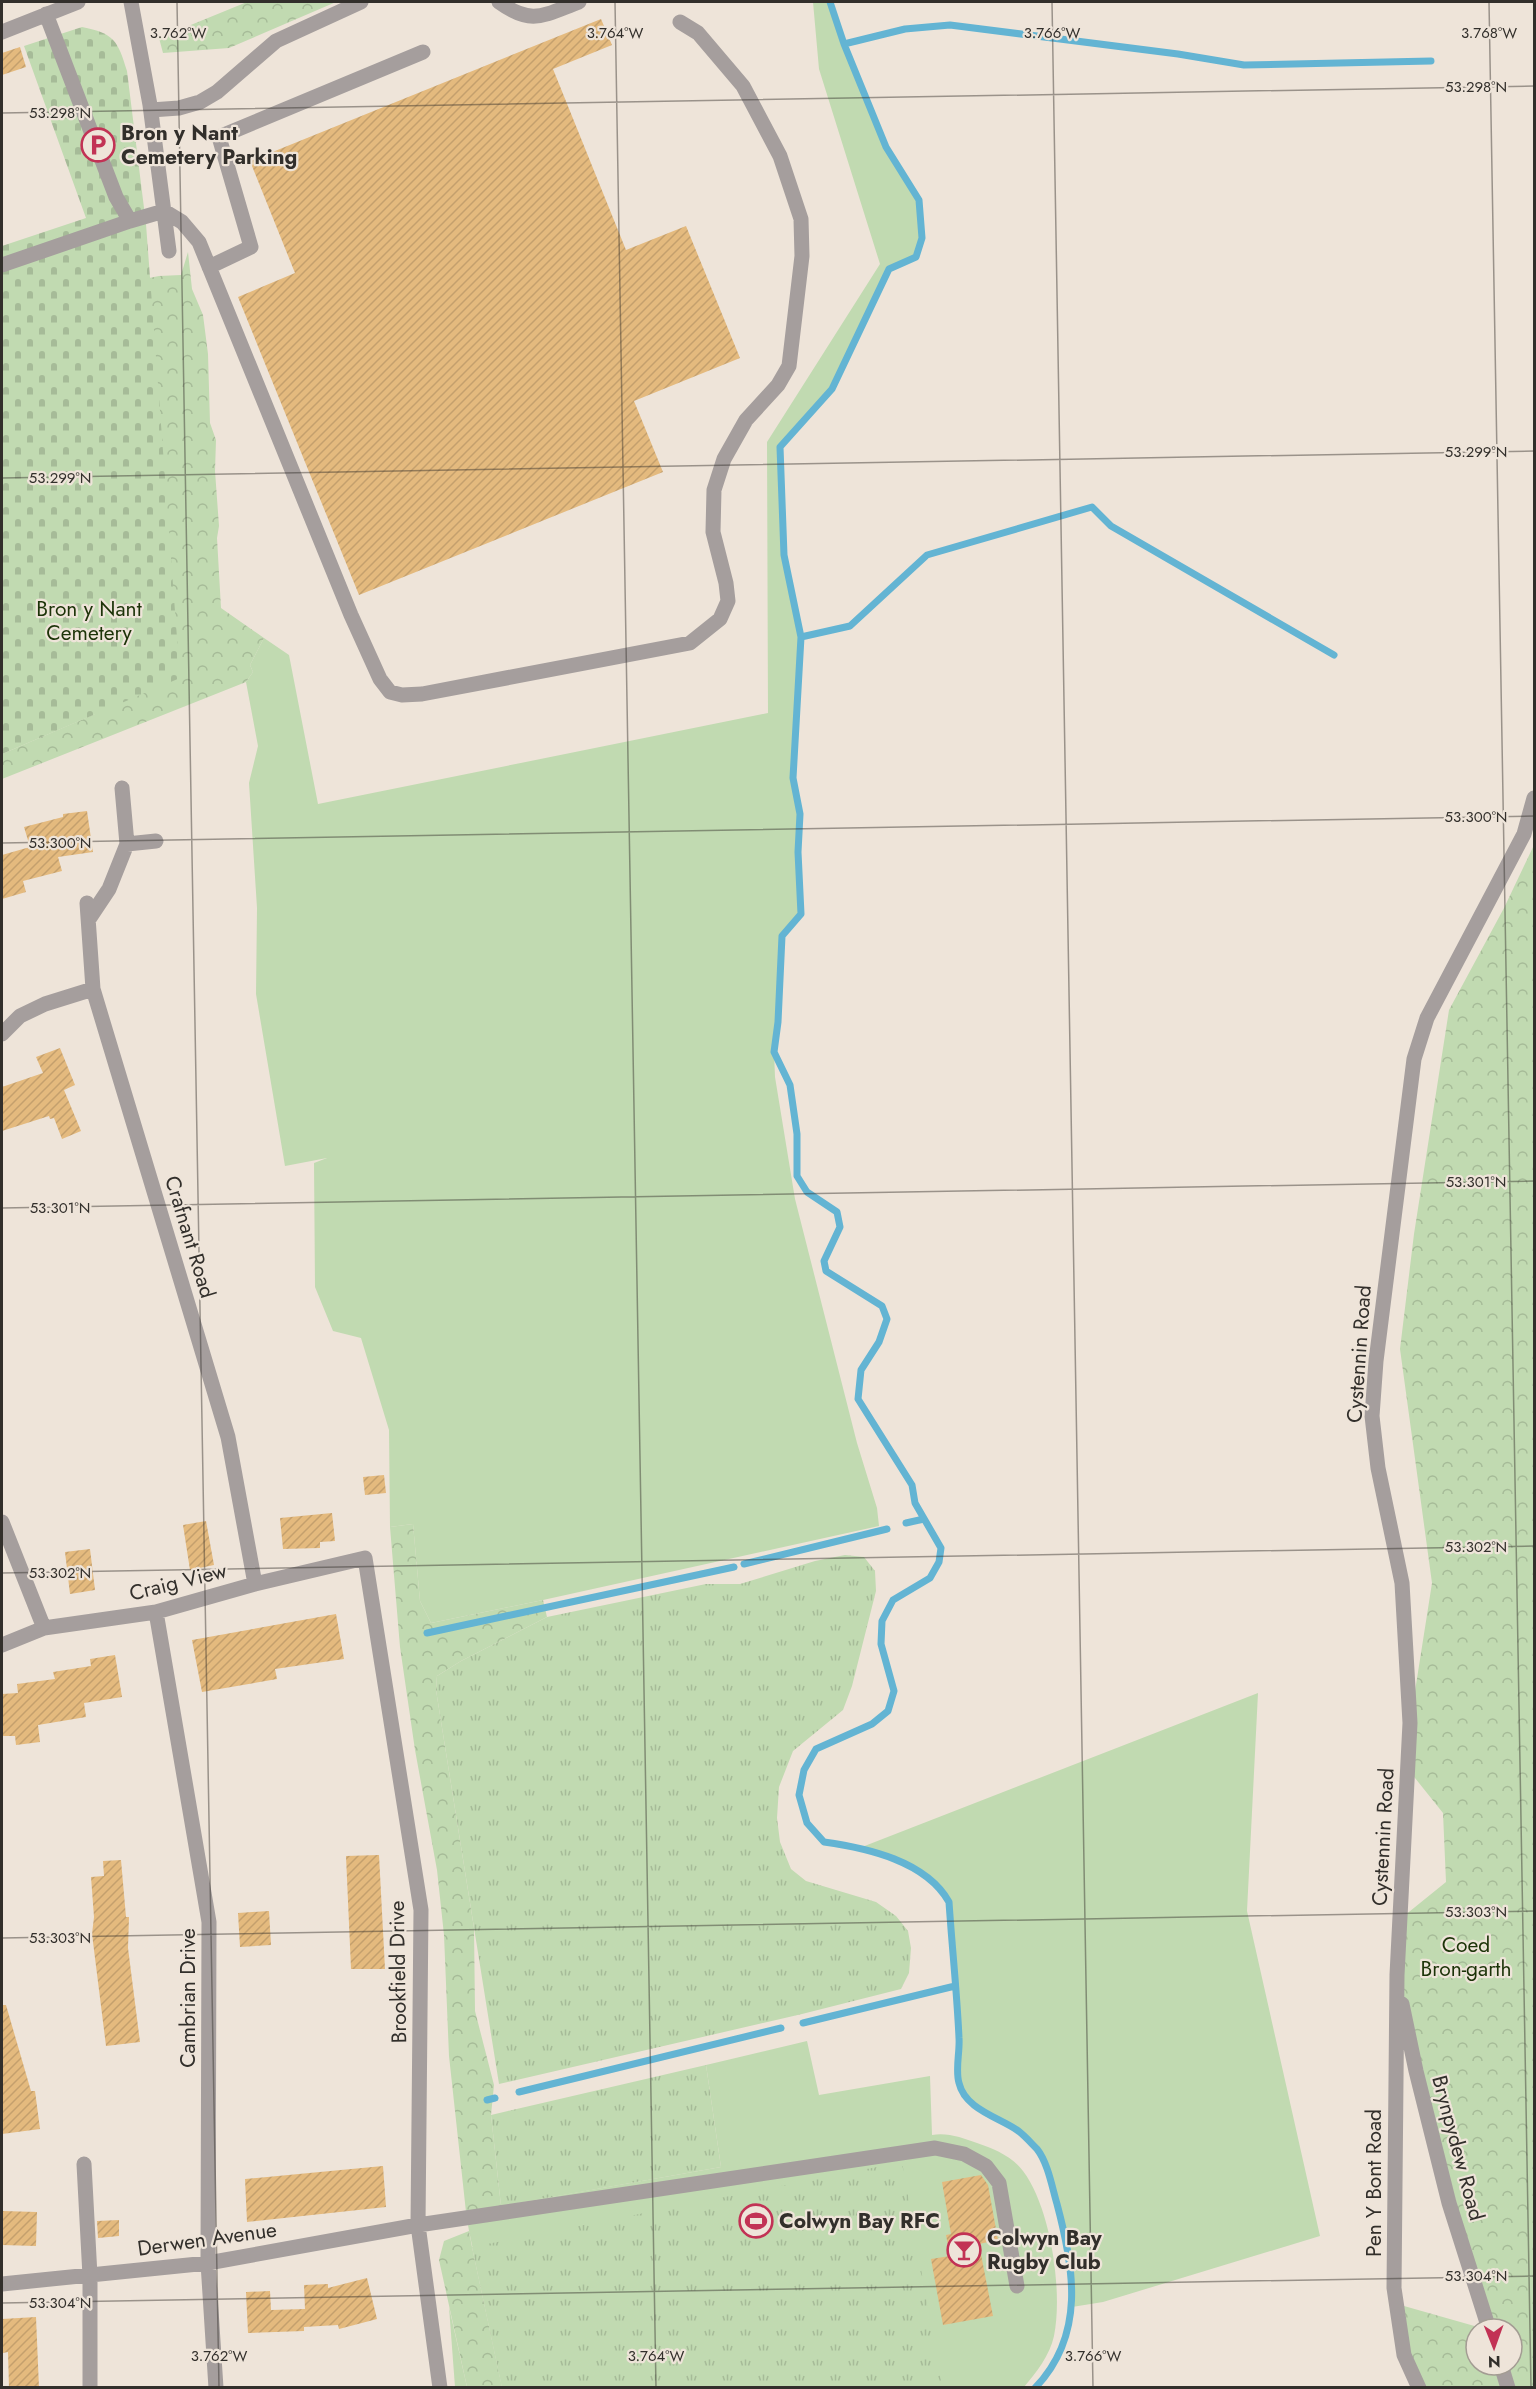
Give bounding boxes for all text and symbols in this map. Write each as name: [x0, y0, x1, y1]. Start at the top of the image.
text: 3.762°W: [150, 22, 206, 44]
text: 3.764°W: [587, 22, 644, 44]
text: 3.766°W: [1024, 22, 1080, 44]
text: 3.768°W: [1461, 22, 1517, 44]
text: 53.298°N: [1445, 76, 1507, 98]
text: 53.298°N: [29, 102, 91, 124]
place label: Bron y Nant Cemetery Parking: [121, 118, 297, 172]
parking icon: Bron y Nant Cemetery Parking: [80, 127, 116, 163]
text: 53.299°N: [1445, 441, 1507, 463]
text: 53.299°N: [29, 467, 91, 489]
park label: Bron y Nant Cemetery: [36, 594, 142, 648]
text: 53.300°N: [1445, 806, 1507, 828]
text: 53.300°N: [29, 832, 91, 854]
text: 53.301°N: [1446, 1171, 1506, 1193]
street label: Crafnant Road: [157, 1172, 223, 1302]
text: 53.301°N: [30, 1197, 90, 1219]
street label: Cystennin Road: [1339, 1284, 1379, 1424]
text: 53.302°N: [1445, 1536, 1507, 1558]
street label: Craig View: [126, 1555, 231, 1609]
text: 53.302°N: [29, 1562, 91, 1584]
street label: Cystennin Road: [1364, 1767, 1402, 1907]
street label: Brookfield Drive: [382, 1900, 414, 2044]
text: 53.303°N: [1445, 1901, 1507, 1923]
text: 53.303°N: [29, 1927, 91, 1949]
street label: Cambrian Drive: [173, 1928, 203, 2068]
park label: Coed Bron-garth: [1421, 1930, 1511, 1984]
street label: Brynpydew Road: [1424, 2072, 1492, 2224]
street label: Pen Y Bont Road: [1359, 2109, 1389, 2257]
sports icon: Colwyn Bay RFC: [738, 2203, 774, 2239]
place label: Colwyn Bay RFC: [779, 2206, 940, 2236]
street label: Derwen Avenue: [135, 2214, 279, 2264]
place label: Colwyn Bay Rugby Club: [987, 2223, 1103, 2277]
bar icon: Colwyn Bay Rugby Club: [946, 2232, 982, 2268]
text: 53.304°N: [1445, 2265, 1507, 2287]
text: 53.304°N: [29, 2292, 91, 2314]
north arrow: [1464, 2317, 1524, 2377]
text: 3.762°W: [191, 2345, 247, 2367]
text: 3.764°W: [628, 2345, 685, 2367]
text: 3.766°W: [1065, 2345, 1121, 2367]
text: N: [1488, 2350, 1501, 2373]

